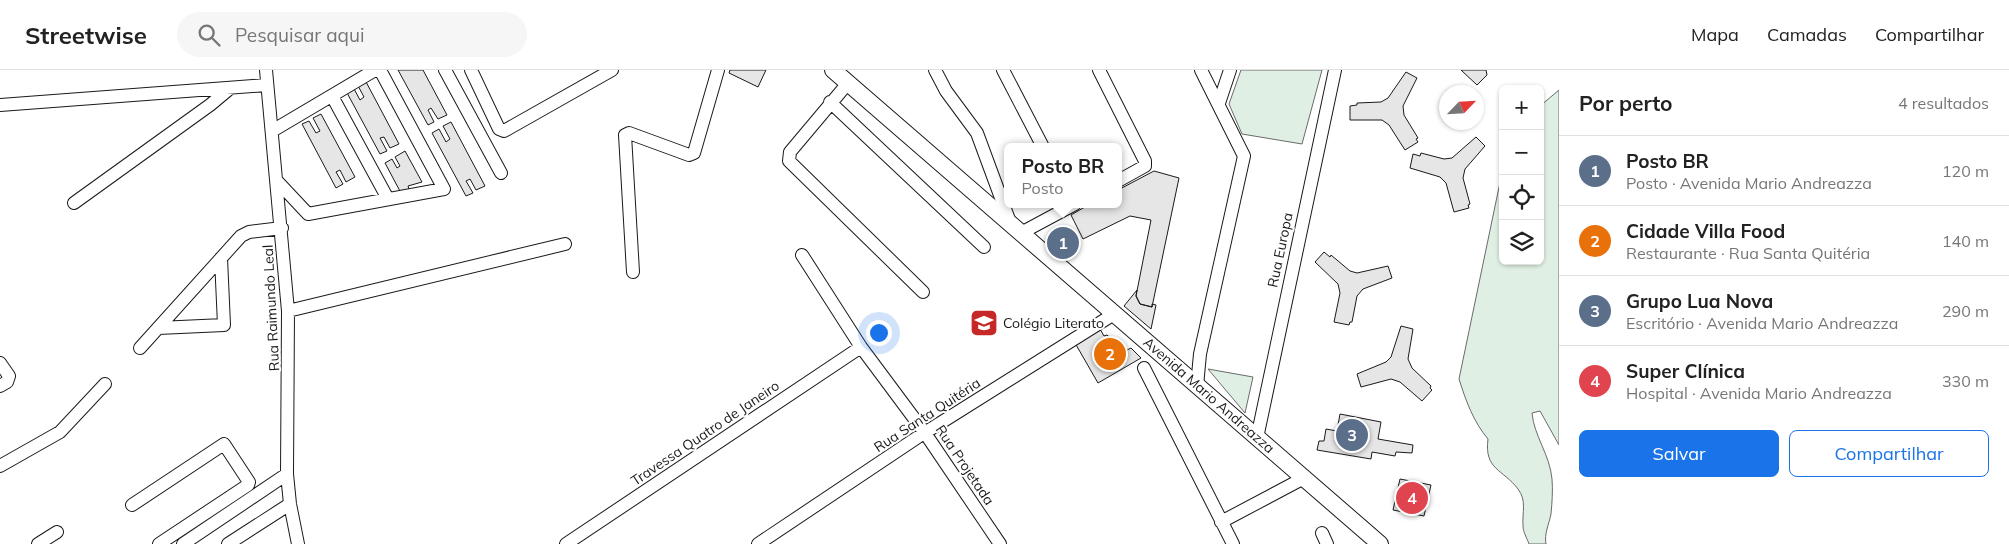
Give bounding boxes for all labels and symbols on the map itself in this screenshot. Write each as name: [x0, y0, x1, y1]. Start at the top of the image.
north arrow: [1439, 85, 1484, 130]
street label: Rua Europa: [1263, 211, 1297, 289]
pin: 1: [1047, 224, 1079, 262]
street label: Rua Raimundo Leal: [259, 244, 283, 372]
school or university icon: Colégio Literato: [969, 308, 999, 338]
place label: Colégio Literato: [1003, 314, 1104, 332]
your location: [866, 320, 892, 346]
street label: Avenida Mario Andreazza: [1140, 333, 1278, 457]
pin: 2: [1094, 335, 1126, 373]
street label: Rua Santa Quitéria: [870, 374, 984, 456]
street label: Travessa Quatro de Janeiro: [627, 377, 783, 489]
pin: 3: [1336, 416, 1368, 454]
street label: Rua Projetada: [932, 421, 998, 509]
pin: 4: [1396, 479, 1428, 517]

